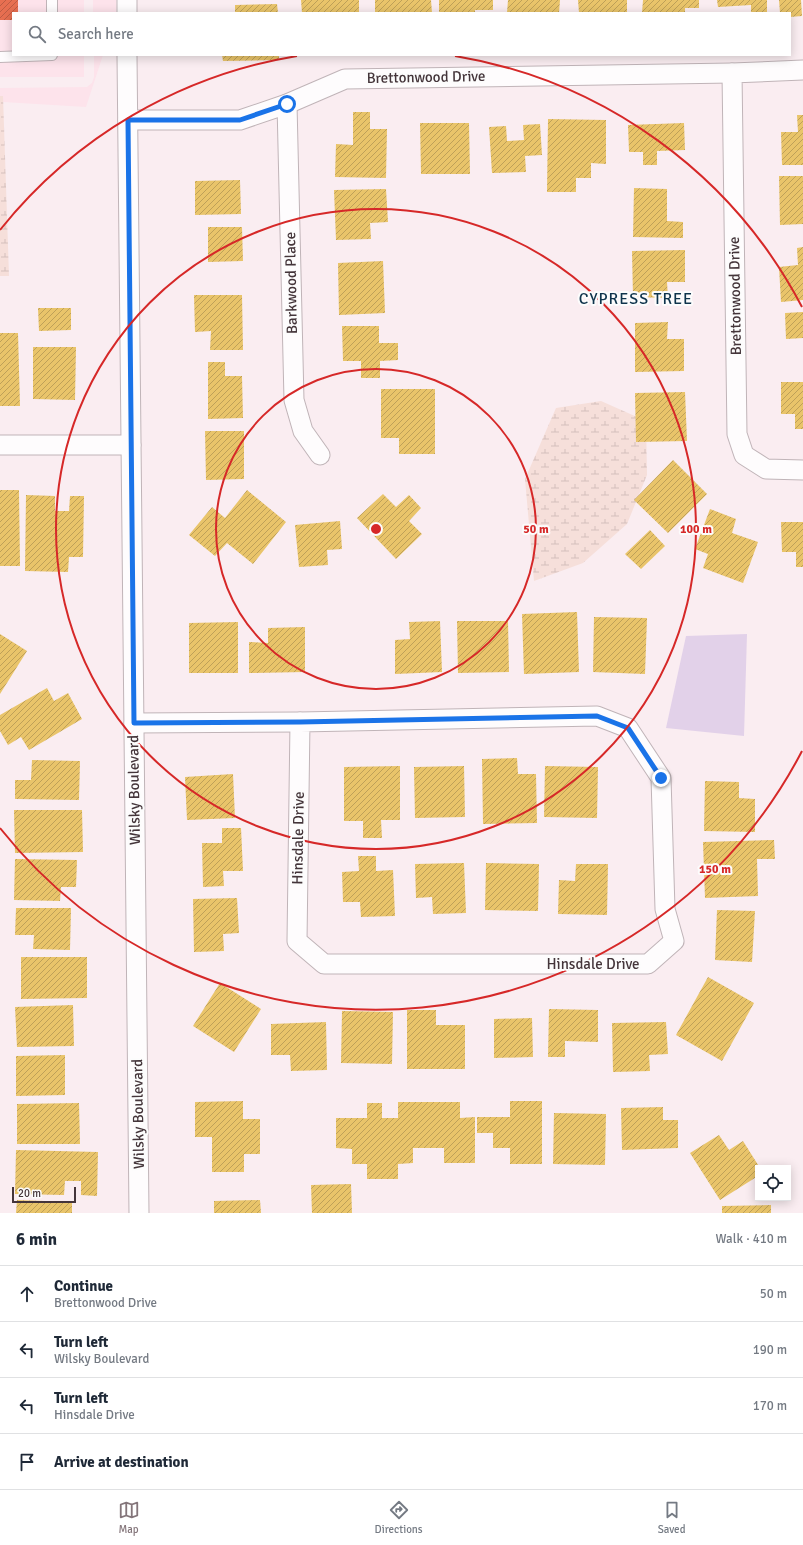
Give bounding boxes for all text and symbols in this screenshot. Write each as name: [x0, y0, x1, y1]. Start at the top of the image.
search box: [12, 12, 791, 56]
icon: search: [26, 23, 48, 45]
text: Search here: [58, 25, 134, 43]
street label: Brettonwood Drive: [366, 67, 486, 87]
route start: [278, 95, 296, 113]
street label: Barkwood Place: [281, 232, 301, 334]
street label: Brettonwood Drive: [725, 236, 745, 356]
district label: CYPRESS TREE: [579, 289, 693, 309]
centre of rings: [369, 522, 383, 536]
text: 50 m: [523, 522, 549, 537]
text: 100 m: [680, 522, 712, 537]
street label: Wilsky Boulevard: [124, 735, 144, 845]
route end: [652, 769, 670, 787]
street label: Hinsdale Drive: [288, 791, 308, 885]
text: 150 m: [699, 862, 731, 877]
street label: Hinsdale Drive: [546, 955, 640, 973]
street label: Wilsky Boulevard: [128, 1059, 148, 1169]
map controls: [755, 1165, 791, 1201]
button: locate: [755, 1165, 791, 1201]
scale bar: [12, 1185, 76, 1204]
text: 20 m: [18, 1187, 41, 1200]
text: 6 min: [16, 1229, 57, 1250]
text: Walk · 410 m: [716, 1231, 787, 1247]
text: Continue: [54, 1277, 113, 1295]
icon: ahead: [16, 1283, 38, 1305]
text: 50 m: [760, 1286, 787, 1302]
text: Brettonwood Drive: [54, 1295, 157, 1311]
text: Turn left: [54, 1333, 108, 1351]
icon: left: [16, 1339, 38, 1361]
text: 190 m: [753, 1342, 787, 1358]
text: Wilsky Boulevard: [54, 1351, 149, 1367]
text: Turn left: [54, 1389, 108, 1407]
icon: left: [16, 1395, 38, 1417]
text: 170 m: [753, 1398, 787, 1414]
text: Hinsdale Drive: [54, 1407, 135, 1423]
icon: arrive: [16, 1451, 38, 1473]
text: Arrive at destination: [54, 1453, 189, 1471]
tab: Map: [118, 1499, 140, 1536]
tab: Directions: [375, 1499, 423, 1536]
tab: Saved: [658, 1499, 685, 1536]

